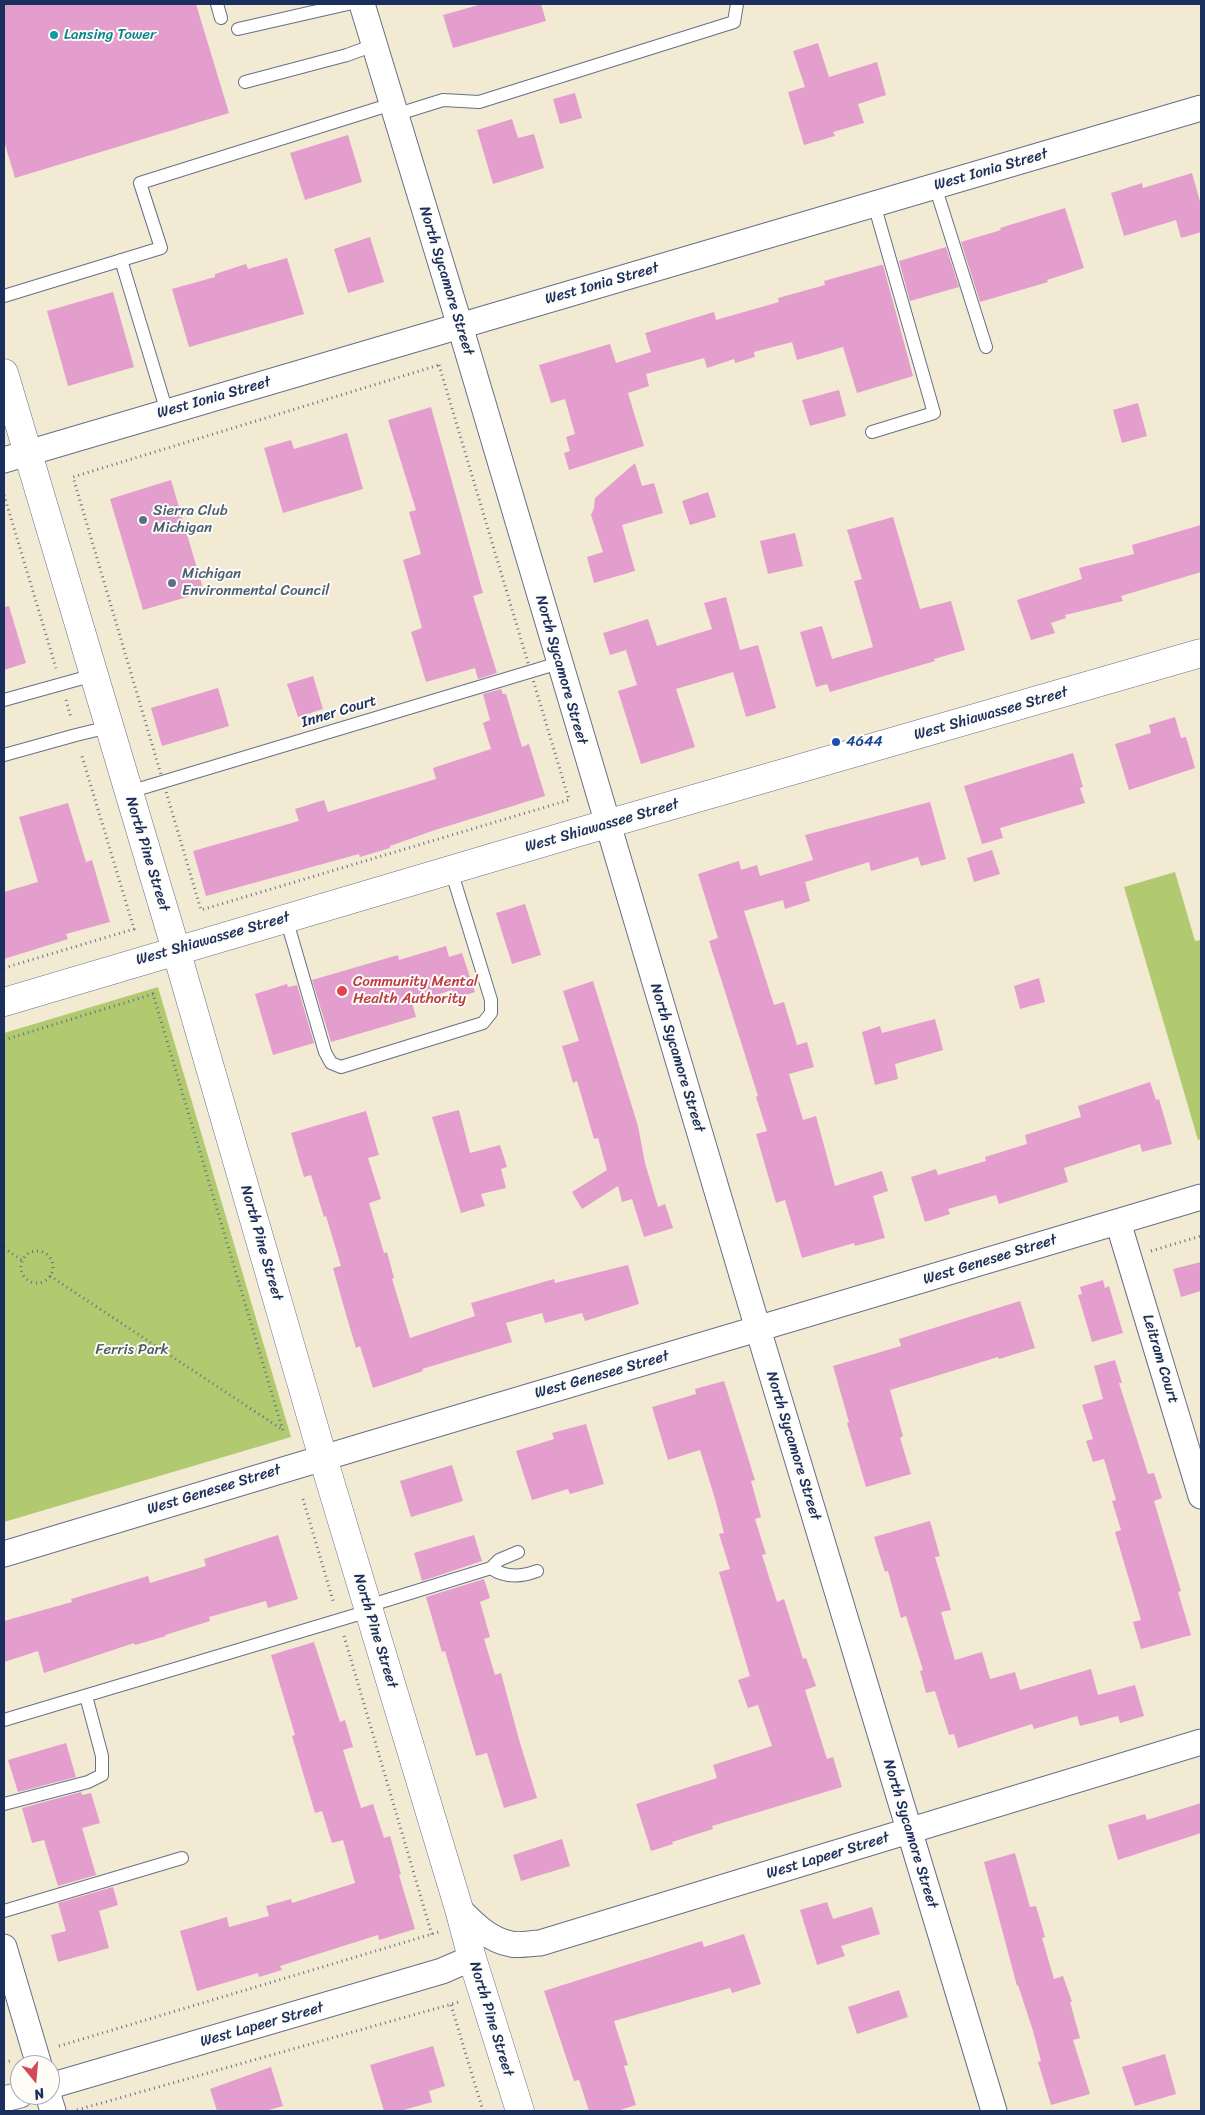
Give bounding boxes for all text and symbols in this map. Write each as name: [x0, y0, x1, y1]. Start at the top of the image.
place label: Lansing Tower: [64, 26, 156, 44]
marker: Lansing Tower: [48, 29, 60, 41]
street label: West Ionia Street: [932, 145, 1050, 195]
street label: North Sycamore Street: [415, 204, 477, 358]
street label: West Ionia Street: [543, 259, 661, 309]
street label: West Ionia Street: [155, 373, 273, 423]
place label: Sierra Club Michigan: [153, 502, 228, 537]
marker: Sierra Club Michigan: [137, 514, 149, 526]
place label: Michigan Environmental Council: [182, 565, 330, 600]
marker: Michigan Environmental Council: [166, 577, 178, 589]
street label: North Sycamore Street: [531, 593, 591, 747]
street label: West Shiawassee Street: [912, 683, 1070, 745]
street label: Inner Court: [299, 692, 379, 732]
place label: 4644: [846, 733, 883, 751]
marker: 4644: [830, 736, 842, 748]
street label: North Pine Street: [121, 794, 173, 914]
street label: West Shiawassee Street: [523, 795, 681, 857]
street label: West Shiawassee Street: [134, 908, 292, 970]
place label: Community Mental Health Authority: [353, 973, 478, 1008]
street label: North Sycamore Street: [646, 981, 708, 1135]
marker: Community Mental Health Authority: [335, 984, 349, 998]
street label: North Pine Street: [236, 1183, 286, 1303]
street label: West Genesee Street: [921, 1231, 1059, 1289]
street label: Leitram Court: [1138, 1312, 1182, 1406]
park label: Ferris Park: [95, 1341, 169, 1359]
street label: West Genesee Street: [533, 1347, 671, 1403]
street label: North Sycamore Street: [762, 1369, 824, 1523]
street label: West Genesee Street: [145, 1461, 283, 1519]
street label: North Pine Street: [349, 1571, 401, 1691]
street label: North Sycamore Street: [879, 1757, 941, 1911]
street label: West Lapeer Street: [764, 1829, 892, 1883]
street label: North Pine Street: [465, 1959, 517, 2079]
street label: West Lapeer Street: [198, 1999, 326, 2051]
north arrow: [10, 2055, 60, 2105]
text: N: [31, 2080, 48, 2107]

